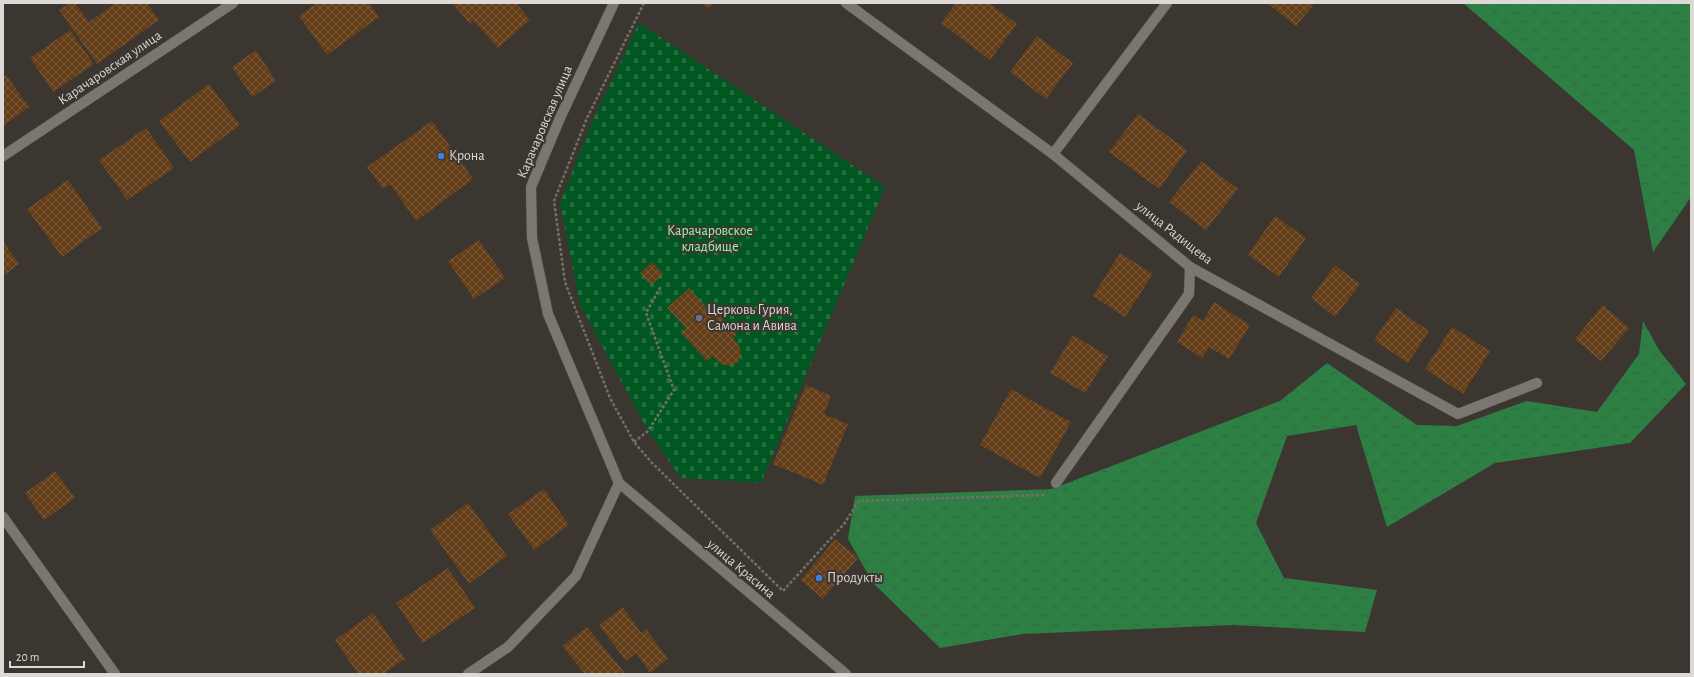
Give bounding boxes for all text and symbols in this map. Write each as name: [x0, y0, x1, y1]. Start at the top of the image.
street label: Карачаровская улица: [56, 28, 165, 108]
street label: Карачаровская улица: [515, 63, 575, 180]
place label: Крона: [449, 149, 485, 163]
marker: Крона: [436, 151, 446, 161]
street label: улица Радищева: [1132, 198, 1215, 268]
park label: Карачаровское кладбище: [667, 224, 753, 254]
place label: Церковь Гурия, Самона и Авива: [707, 303, 798, 333]
marker: Церковь Гурия, Самона и Авива: [694, 313, 704, 323]
street label: улица Красина: [704, 536, 778, 602]
place label: Продукты: [827, 571, 883, 585]
marker: Продукты: [814, 573, 824, 583]
scale bar: [10, 643, 84, 669]
text: 20 m: [16, 651, 39, 663]

